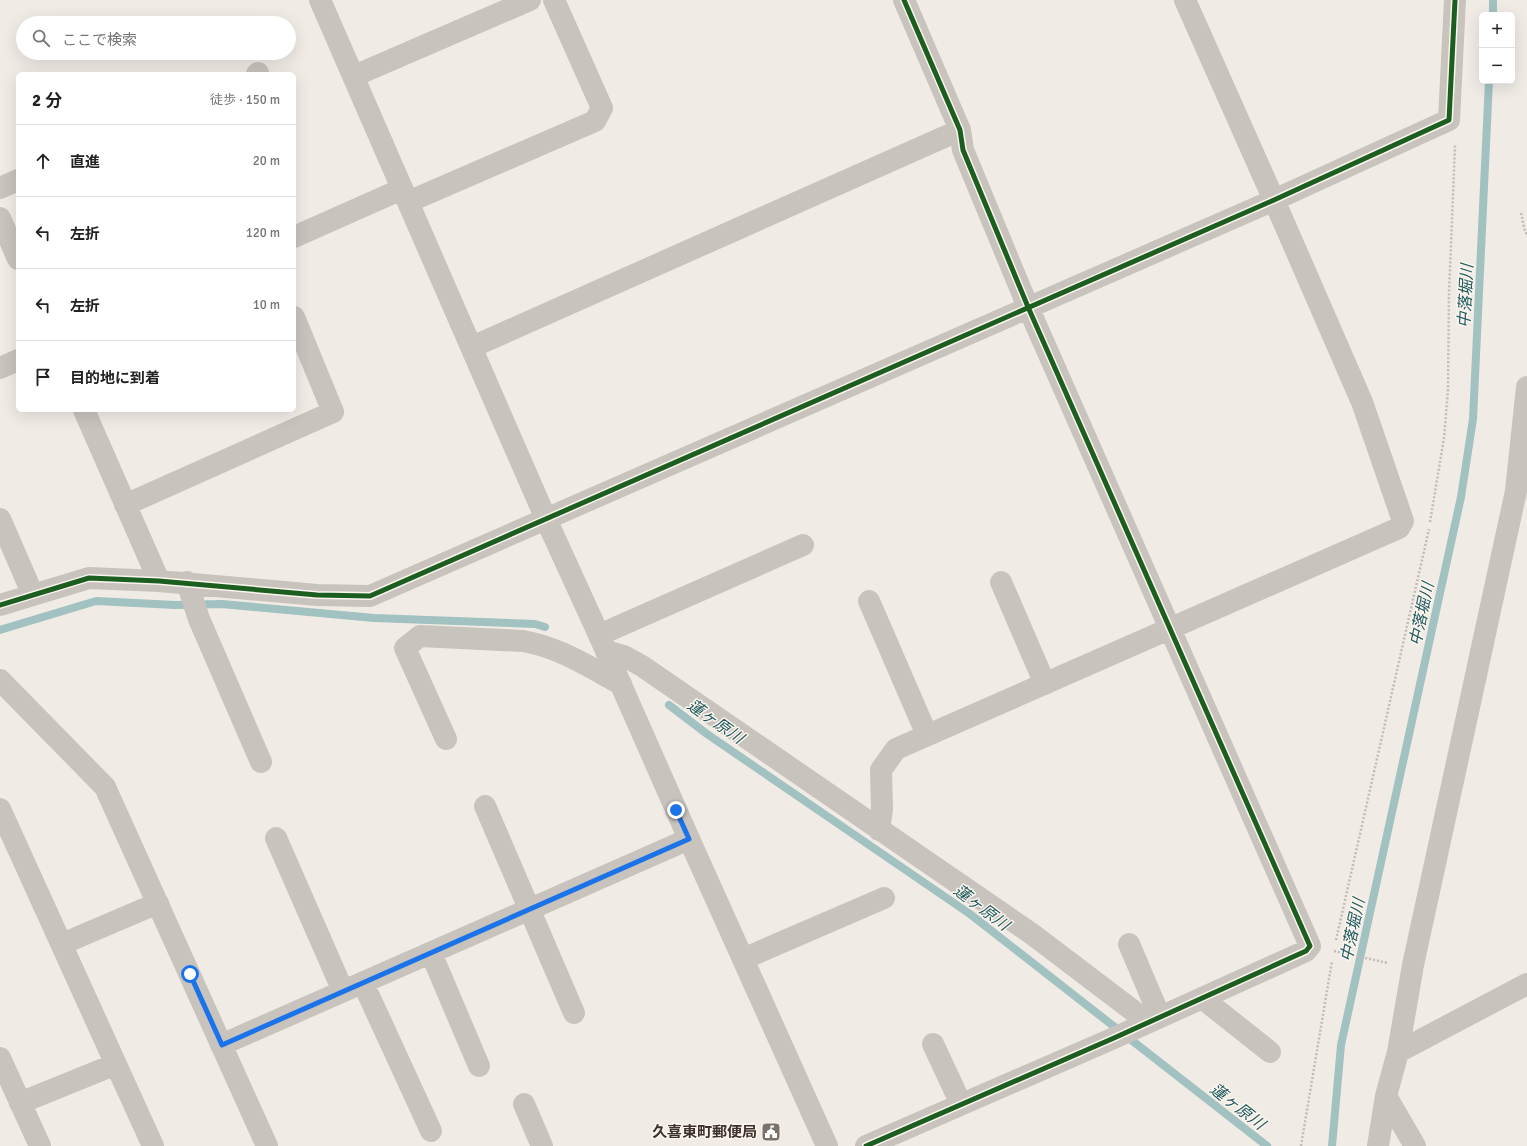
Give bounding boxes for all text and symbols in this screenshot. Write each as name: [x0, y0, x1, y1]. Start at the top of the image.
map controls: [1479, 12, 1515, 84]
button: +: [1479, 12, 1515, 48]
search box: [16, 16, 296, 60]
icon: search: [30, 27, 52, 49]
text: ここで検索: [62, 31, 137, 49]
button: −: [1479, 48, 1515, 84]
text: 2 分: [32, 90, 62, 111]
text: 徒歩 · 150 m: [210, 92, 280, 108]
icon: ahead: [32, 150, 54, 172]
text: 直進: [70, 153, 100, 171]
text: 20 m: [253, 153, 280, 169]
icon: left: [32, 222, 54, 244]
text: 左折: [70, 225, 100, 243]
text: 120 m: [246, 225, 280, 241]
water label: 中落堀川: [1454, 262, 1478, 329]
icon: left: [32, 294, 54, 316]
text: 左折: [70, 297, 100, 315]
text: 10 m: [253, 297, 280, 313]
icon: arrive: [32, 366, 54, 388]
text: 目的地に到着: [70, 369, 160, 387]
water label: 中落堀川: [1406, 579, 1439, 648]
water label: 蓮ヶ原川: [683, 695, 749, 750]
route end: [667, 801, 685, 819]
water label: 蓮ヶ原川: [950, 881, 1015, 936]
water label: 中落堀川: [1337, 895, 1370, 964]
route start: [181, 965, 199, 983]
water label: 蓮ヶ原川: [1206, 1079, 1270, 1136]
public building icon: 久喜東町郵便局: [760, 1121, 782, 1143]
place label: 久喜東町郵便局: [652, 1123, 757, 1141]

